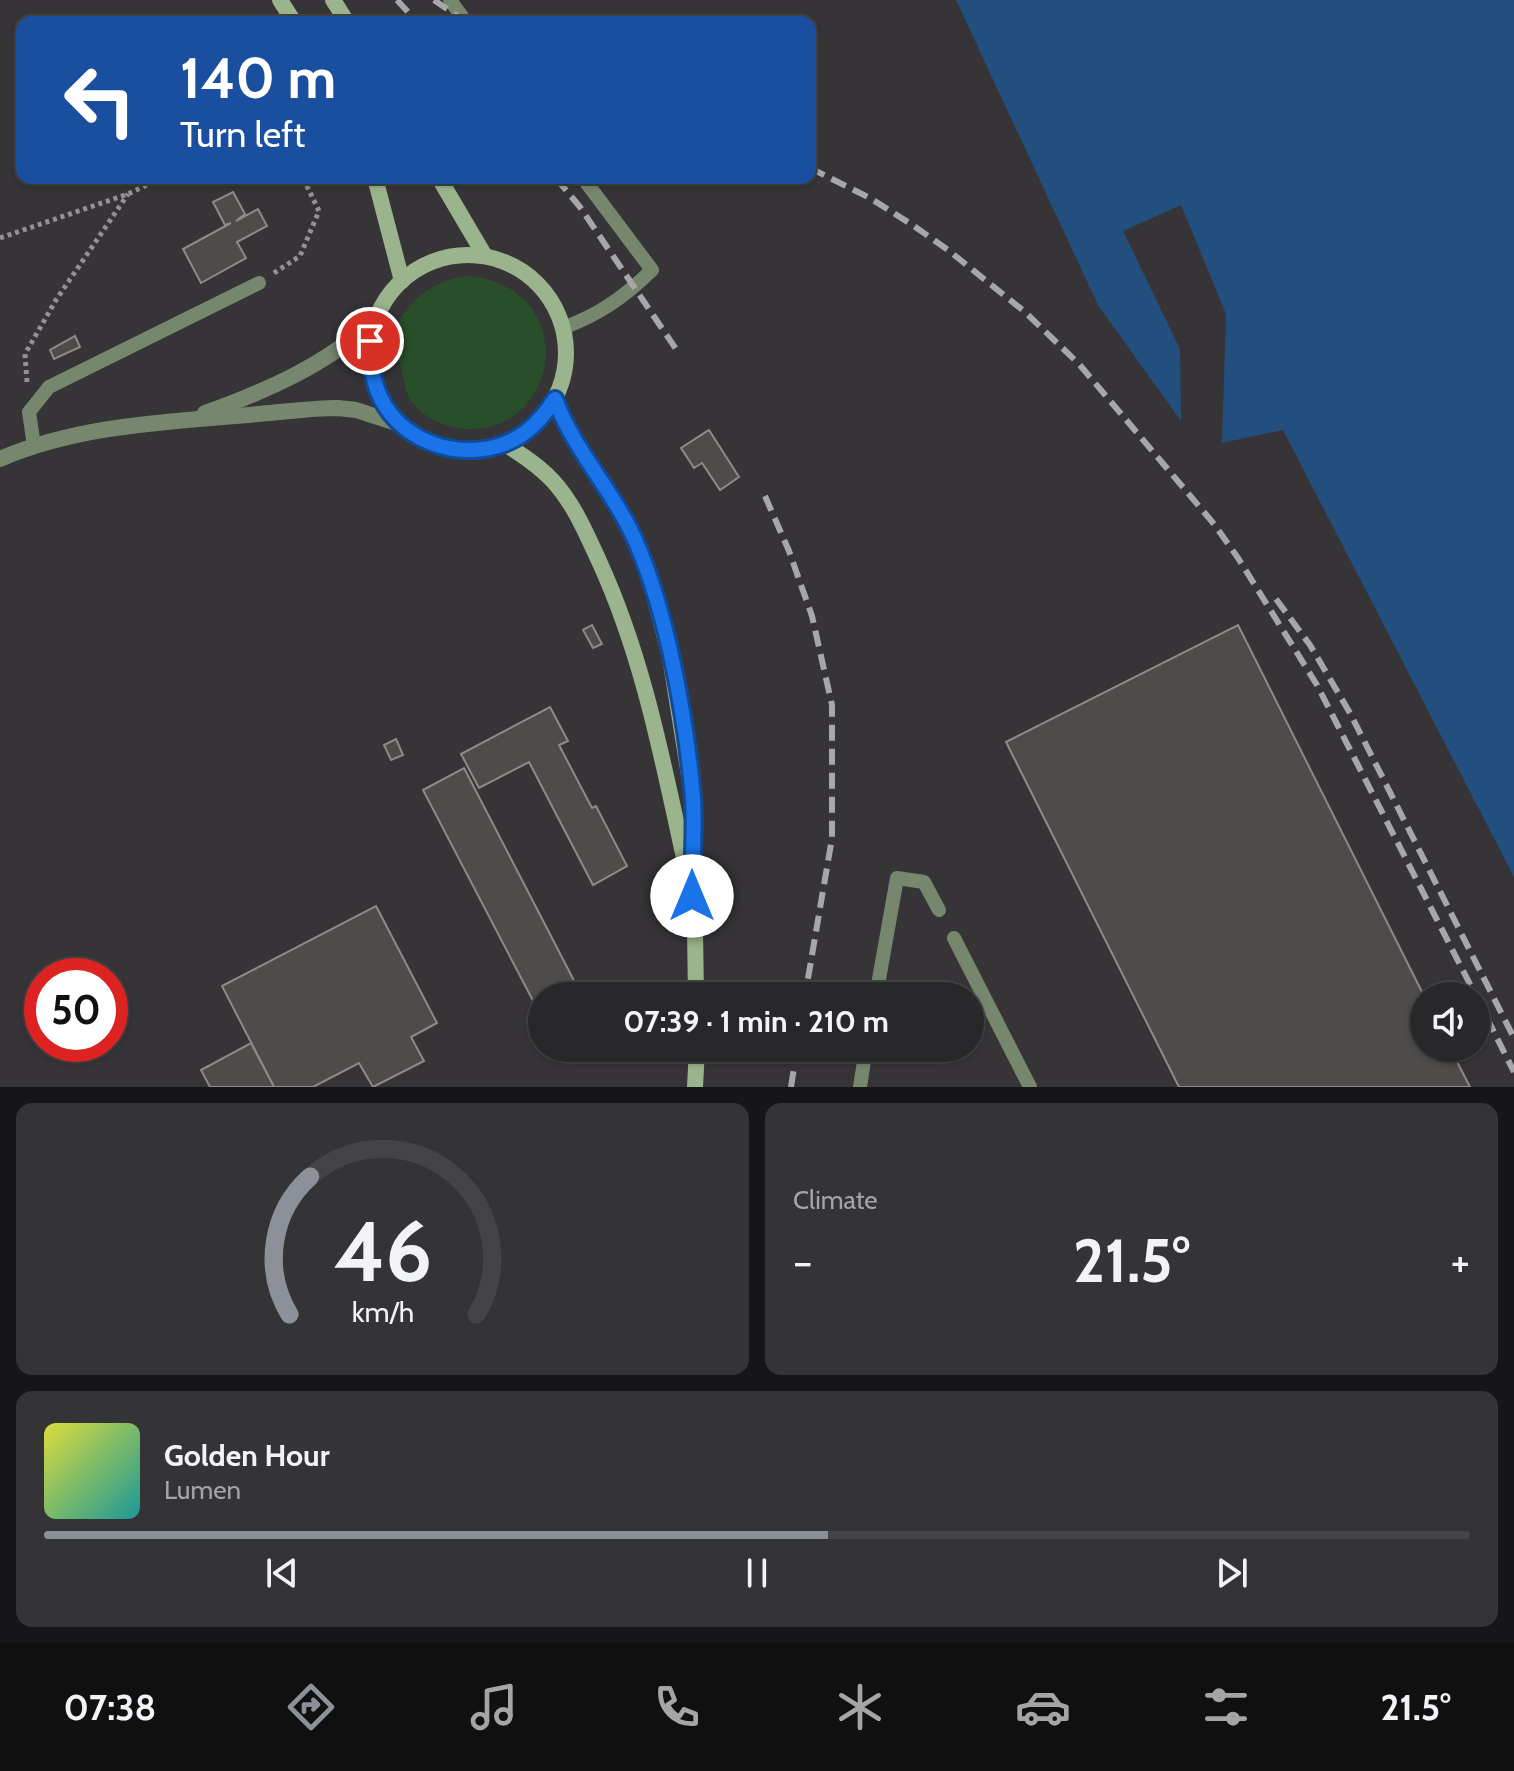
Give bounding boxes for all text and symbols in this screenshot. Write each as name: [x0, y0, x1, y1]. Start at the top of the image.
text: 140 m: [180, 44, 336, 112]
icon: left: [48, 48, 152, 152]
text: Turn left: [180, 112, 305, 156]
pin: [336, 307, 404, 375]
icon: arrive: [348, 319, 392, 363]
position arrow: [650, 854, 734, 938]
speed limit sign: 50: [24, 958, 128, 1062]
map controls: [1410, 982, 1490, 1062]
button: sound: [1410, 982, 1490, 1062]
text: 07:39 · 1 min · 210 m: [623, 1003, 889, 1040]
text: Climate: [793, 1184, 878, 1216]
text: 46: [333, 1201, 432, 1302]
text: 21.5°: [1073, 1224, 1190, 1297]
text: −: [793, 1235, 812, 1288]
text: +: [1451, 1235, 1470, 1288]
text: km/h: [351, 1294, 414, 1329]
text: Golden Hour: [164, 1437, 330, 1474]
text: Lumen: [164, 1474, 241, 1506]
icon: previous: [260, 1551, 304, 1595]
icon: pause: [735, 1551, 779, 1595]
icon: next: [1210, 1551, 1254, 1595]
icon: directions: [283, 1679, 339, 1735]
icon: music: [466, 1679, 522, 1735]
icon: phone: [649, 1679, 705, 1735]
icon: climate: [832, 1679, 888, 1735]
icon: car: [1015, 1679, 1071, 1735]
icon: filters: [1198, 1679, 1254, 1735]
text: 07:38: [63, 1685, 156, 1729]
text: 21.5°: [1380, 1685, 1451, 1729]

